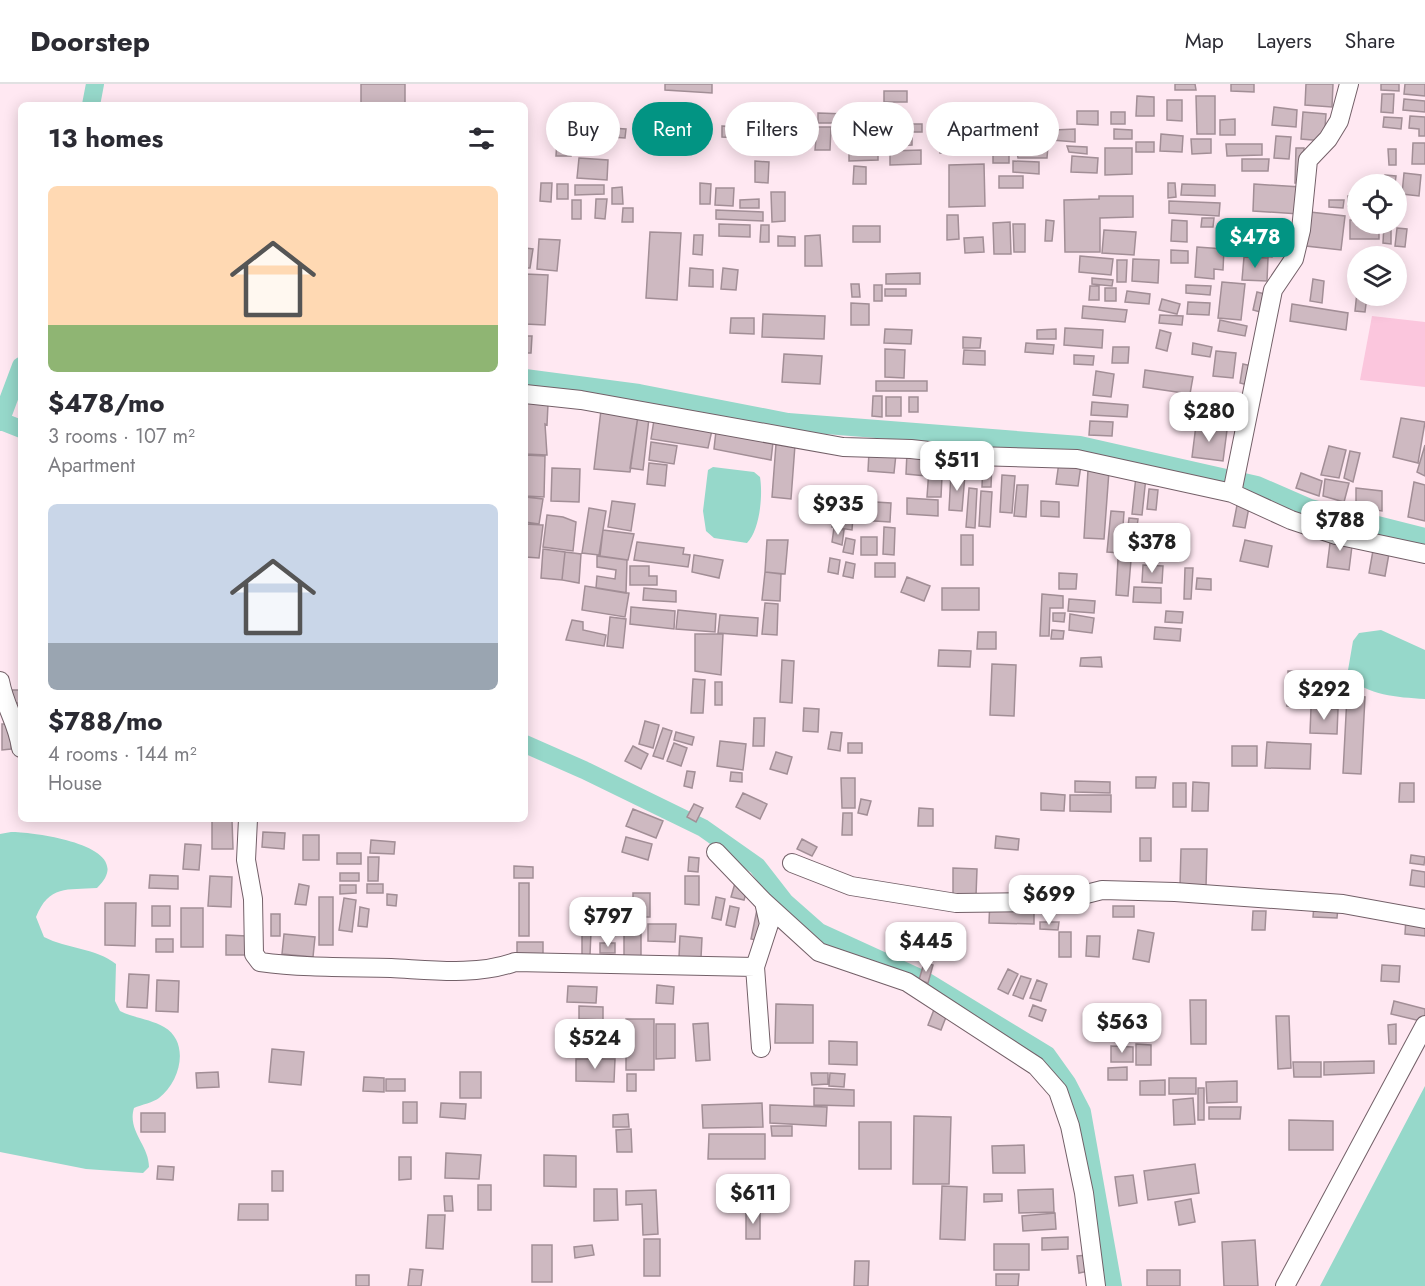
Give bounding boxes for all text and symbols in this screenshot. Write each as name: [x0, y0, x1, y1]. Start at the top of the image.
text: Doorstep: [30, 21, 150, 62]
text: Map: [1185, 26, 1224, 56]
text: Layers: [1257, 26, 1312, 56]
text: Share: [1345, 26, 1395, 56]
chip: Buy: [546, 102, 620, 156]
chip: Rent: [632, 102, 713, 156]
chip: Filters: [725, 102, 819, 156]
chip: New: [831, 102, 914, 156]
chip: Apartment: [926, 102, 1059, 156]
text: 13 homes: [48, 119, 163, 157]
icon: filters: [465, 122, 498, 155]
map controls: [1347, 174, 1407, 306]
button: locate: [1347, 174, 1407, 234]
pin: $478: [1219, 218, 1291, 269]
text: $478: [1230, 223, 1281, 252]
icon: home: [219, 225, 327, 333]
button: layers: [1347, 246, 1407, 306]
text: $478/mo: [48, 384, 165, 422]
pin: $280: [1173, 392, 1245, 443]
text: $280: [1183, 397, 1235, 426]
text: 3 rooms · 107 m²: [48, 422, 195, 451]
pin: $511: [921, 441, 993, 492]
text: $511: [934, 446, 980, 475]
text: Apartment: [48, 451, 135, 480]
pin: $935: [802, 485, 874, 536]
text: $935: [812, 490, 864, 519]
pin: $788: [1304, 501, 1376, 552]
text: $788: [1315, 506, 1365, 535]
pin: $378: [1116, 523, 1188, 574]
text: $378: [1127, 528, 1177, 557]
icon: home: [219, 543, 327, 651]
pin: $292: [1288, 670, 1360, 721]
text: $292: [1298, 675, 1350, 704]
text: $788/mo: [48, 702, 163, 740]
text: 4 rooms · 144 m²: [48, 740, 197, 769]
text: House: [48, 769, 102, 798]
pin: $699: [1013, 875, 1085, 926]
text: $699: [1023, 880, 1075, 909]
pin: $797: [572, 897, 644, 948]
text: $797: [583, 902, 633, 931]
pin: $445: [890, 922, 962, 973]
text: $445: [899, 927, 953, 956]
pin: $563: [1086, 1003, 1158, 1054]
text: $563: [1096, 1008, 1148, 1037]
pin: $524: [559, 1019, 631, 1070]
text: $524: [569, 1024, 621, 1053]
pin: $611: [717, 1174, 789, 1225]
text: $611: [730, 1179, 776, 1208]

